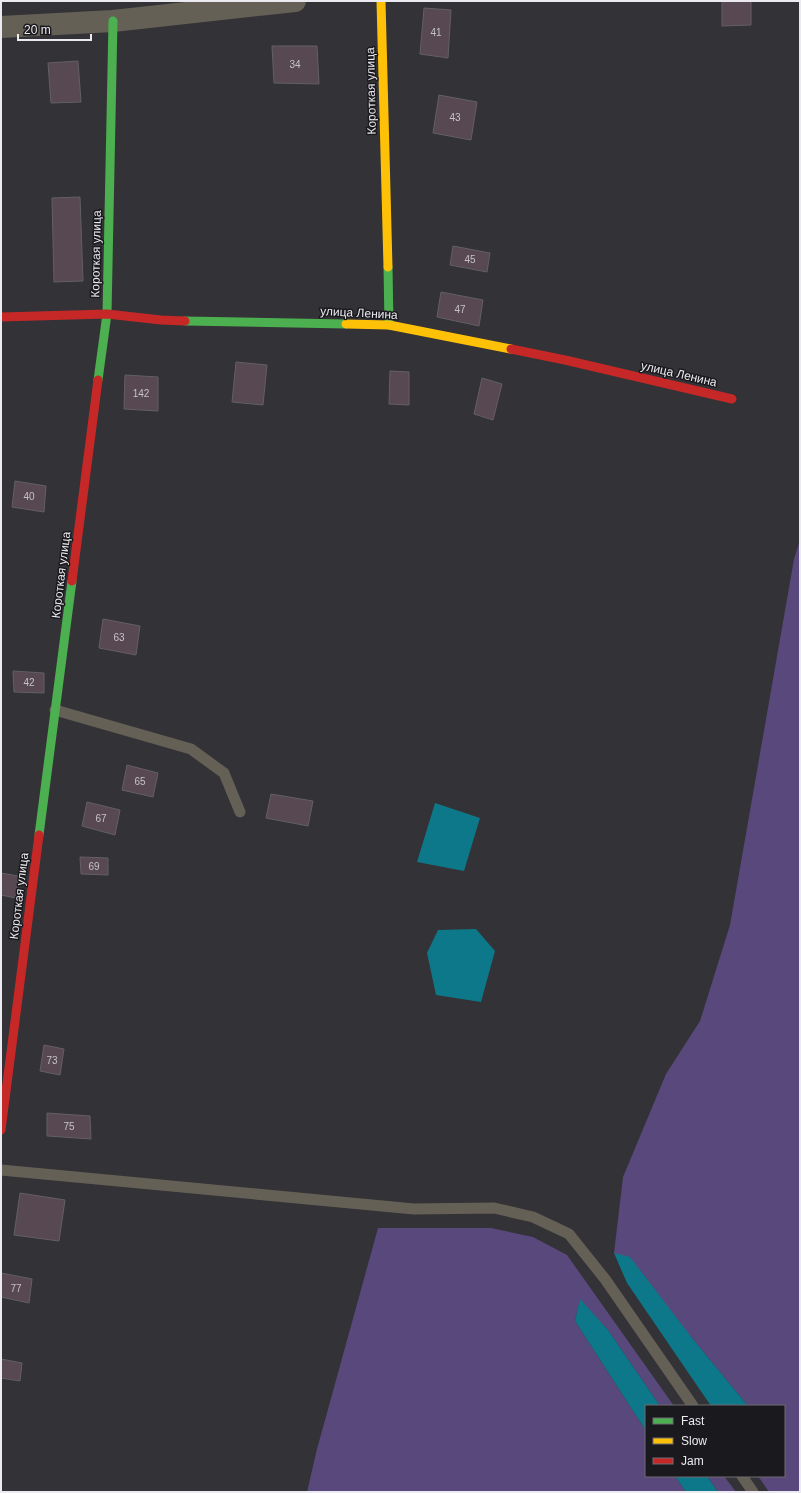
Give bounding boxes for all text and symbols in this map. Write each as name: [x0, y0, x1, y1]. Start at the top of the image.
scale bar: [18, 16, 91, 42]
text: 20 m: [24, 23, 51, 37]
house number: 41: [430, 27, 442, 38]
street label: Короткая улица: [363, 47, 379, 135]
house number: 34: [289, 59, 301, 70]
house number: 43: [449, 112, 461, 123]
street label: Короткая улица: [88, 210, 104, 298]
house number: 45: [464, 254, 476, 265]
street label: улица Ленина: [320, 304, 398, 322]
house number: 47: [454, 304, 466, 315]
street label: улица Ленина: [640, 358, 719, 390]
house number: 142: [133, 388, 150, 399]
house number: 40: [23, 491, 35, 502]
street label: Короткая улица: [49, 531, 73, 619]
house number: 63: [113, 632, 125, 643]
house number: 42: [23, 677, 35, 688]
house number: 65: [134, 776, 146, 787]
house number: 67: [95, 813, 107, 824]
street label: Короткая улица: [7, 852, 31, 940]
house number: 69: [88, 861, 100, 872]
house number: 73: [46, 1055, 58, 1066]
house number: 75: [63, 1121, 75, 1132]
house number: 77: [10, 1283, 22, 1294]
legend: [645, 1405, 785, 1477]
text: Fast: [681, 1414, 705, 1428]
text: Slow: [681, 1434, 707, 1448]
text: Jam: [681, 1454, 704, 1468]

